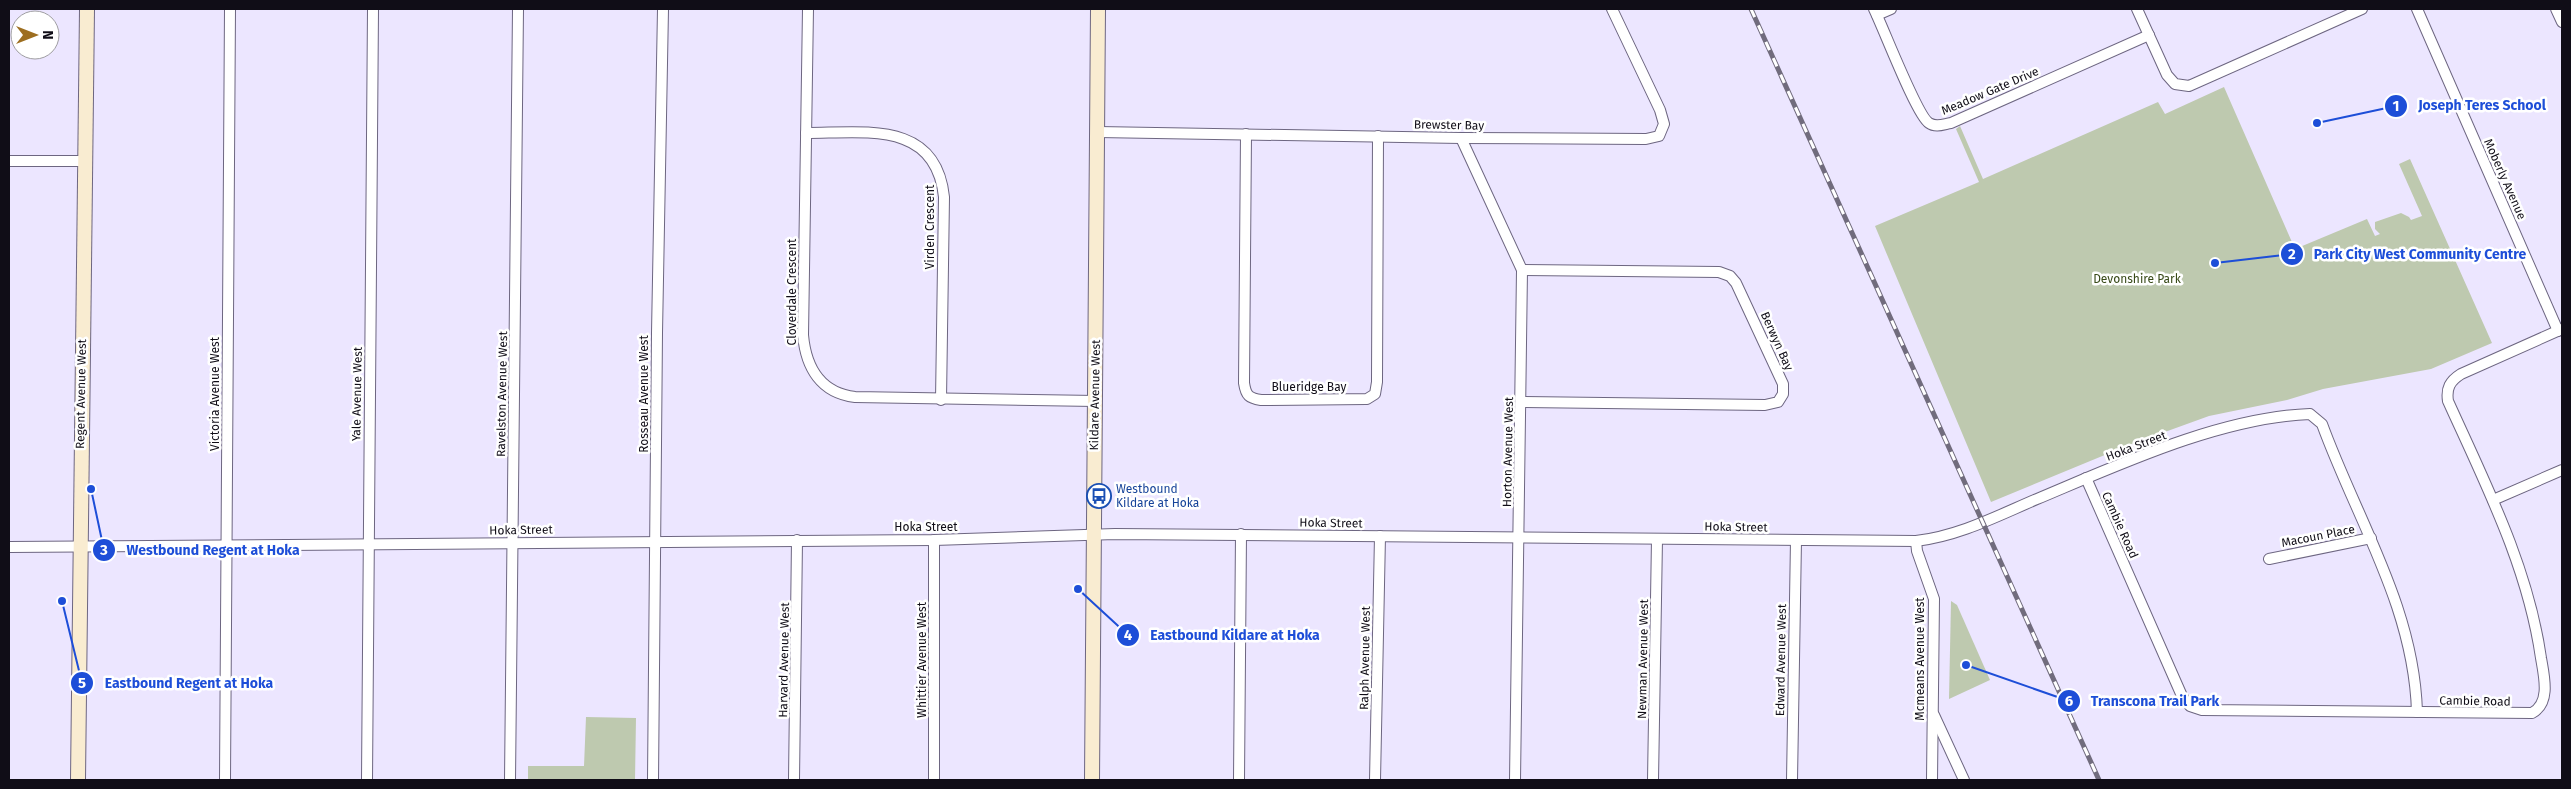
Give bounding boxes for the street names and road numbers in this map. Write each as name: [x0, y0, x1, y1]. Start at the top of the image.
street label: Meadow Gate Drive: [1939, 64, 2041, 118]
street label: Brewster Bay: [1414, 117, 1484, 133]
street label: Moberly Avenue: [2481, 136, 2529, 222]
street label: Virden Crescent: [923, 184, 937, 269]
street label: Cloverdale Crescent: [785, 238, 799, 345]
street label: Berwyn Bay: [1758, 309, 1796, 373]
street label: Ravelston Avenue West: [494, 330, 510, 457]
street label: Rosseau Avenue West: [637, 335, 651, 453]
street label: Victoria Avenue West: [208, 336, 222, 451]
street label: Regent Avenue West: [73, 338, 89, 449]
street label: Kildare Avenue West: [1087, 339, 1103, 451]
street label: Yale Avenue West: [349, 346, 365, 441]
street label: Blueridge Bay: [1272, 380, 1347, 394]
street label: Horton Avenue West: [1500, 396, 1516, 507]
street label: Hoka Street: [2104, 428, 2169, 464]
street label: Cambie Road: [2099, 490, 2141, 560]
street label: Hoka Street: [1299, 515, 1363, 531]
street label: Hoka Street: [1704, 519, 1768, 535]
street label: Hoka Street: [894, 520, 958, 534]
street label: Hoka Street: [489, 522, 553, 538]
street label: Macoun Place: [2280, 522, 2356, 550]
street label: Mcmeans Avenue West: [1913, 597, 1927, 721]
street label: Newman Avenue West: [1635, 598, 1651, 719]
street label: Harvard Avenue West: [776, 601, 792, 718]
street label: Whittier Avenue West: [915, 601, 929, 718]
street label: Edward Avenue West: [1773, 603, 1789, 716]
street label: Ralph Avenue West: [1357, 605, 1373, 710]
street label: Cambie Road: [2439, 693, 2511, 709]

